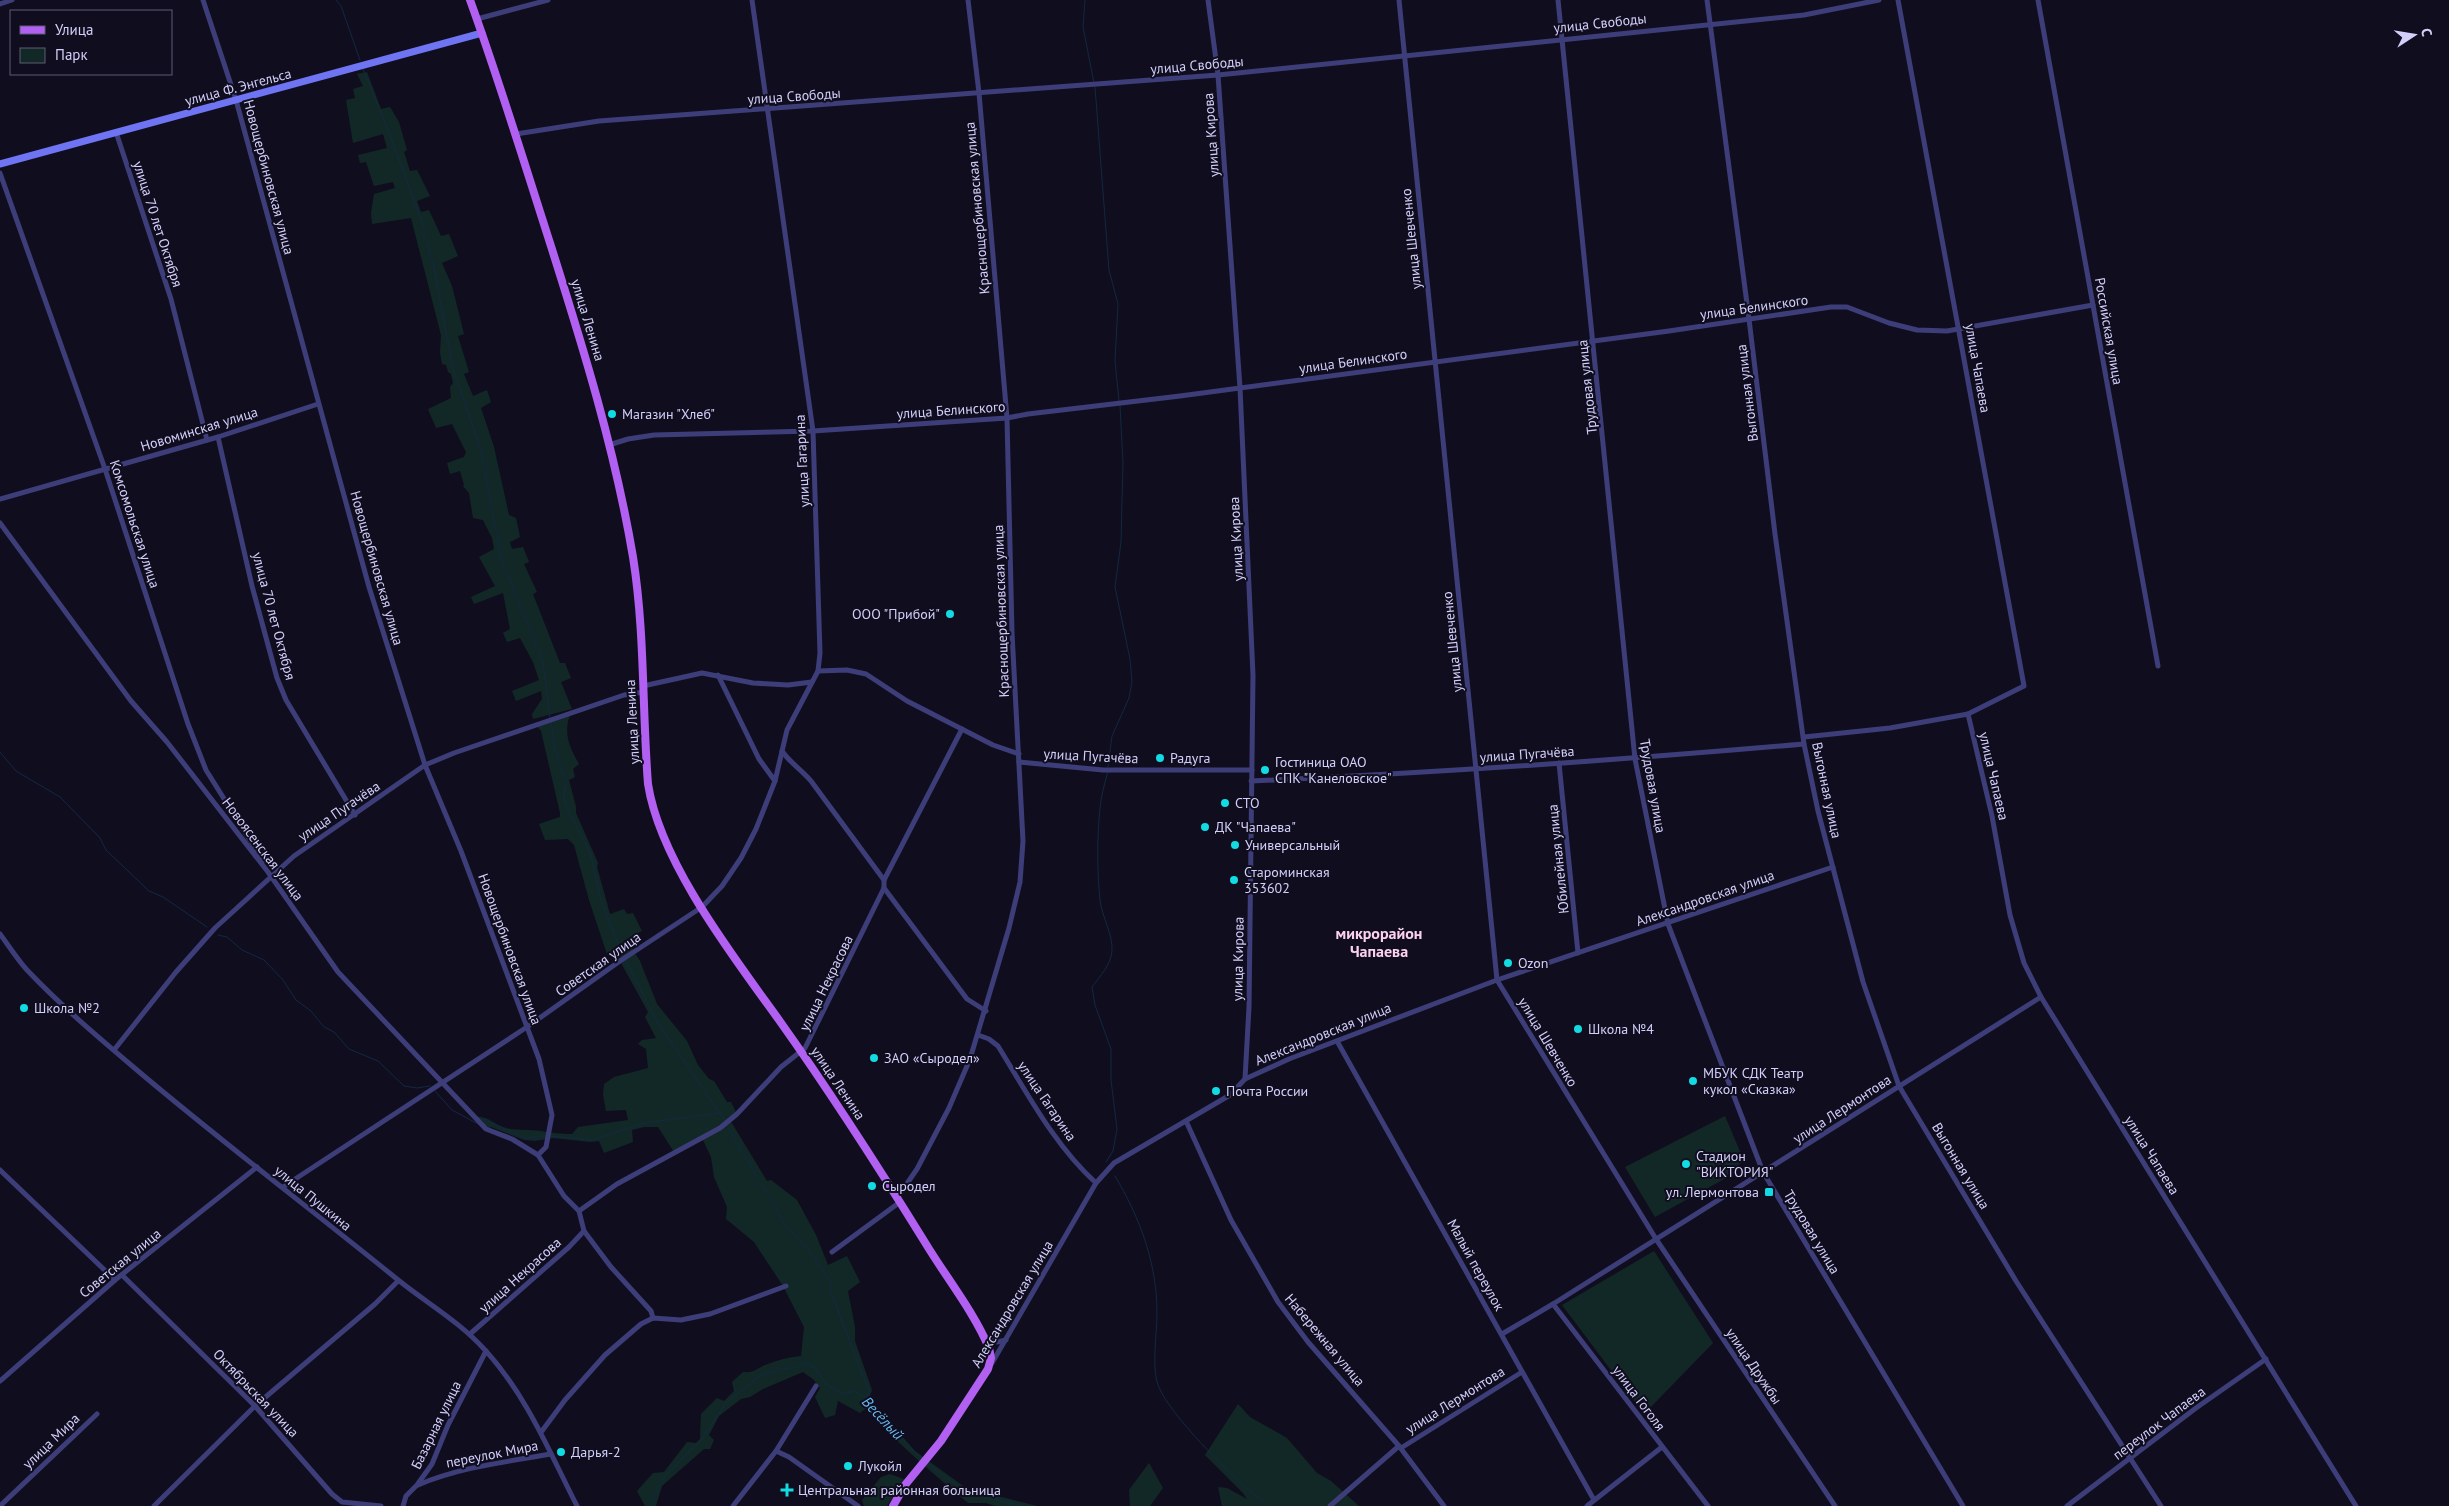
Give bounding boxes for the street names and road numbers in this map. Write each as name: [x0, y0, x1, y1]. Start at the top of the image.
street label: улица Свободы: [1553, 9, 1647, 37]
street label: улица Свободы: [1150, 52, 1244, 78]
street label: улица Ф. Энгельса: [183, 64, 293, 110]
street label: улица Свободы: [747, 84, 841, 108]
street label: улица Кирова: [1199, 92, 1223, 178]
street label: Новощербиновская улица: [240, 97, 298, 257]
street label: Краснощербиновская улица: [960, 121, 993, 295]
street label: улица 70 лет Октября: [129, 159, 187, 289]
street label: улица Шевченко: [1397, 188, 1425, 290]
street label: Российская улица: [2091, 276, 2127, 386]
street label: улица Ленина: [567, 277, 609, 363]
street label: улица Белинского: [1699, 291, 1809, 323]
street label: улица Чапаева: [1961, 322, 1995, 414]
street label: Трудовая улица: [1573, 339, 1601, 435]
street label: Выгонная улица: [1732, 343, 1762, 443]
street label: улица Белинского: [1298, 345, 1408, 377]
street label: улица Белинского: [896, 397, 1006, 423]
street label: Новоминская улица: [138, 403, 260, 455]
street label: улица Гагарина: [791, 414, 813, 508]
street label: Комсомольская улица: [106, 458, 164, 590]
street label: Новощербиновская улица: [346, 489, 408, 647]
street label: улица Кирова: [1225, 496, 1247, 582]
street label: Краснощербиновская улица: [989, 524, 1013, 698]
street label: улица 70 лет Октября: [248, 550, 300, 682]
street label: улица Шевченко: [1438, 591, 1466, 693]
street label: улица Ленина: [621, 679, 643, 765]
street label: улица Чапаева: [1975, 730, 2013, 822]
street label: Трудовая улица: [1636, 738, 1670, 834]
street label: Выгонная улица: [1808, 740, 1846, 840]
street label: улица Пугачёва: [1479, 742, 1575, 766]
street label: улица Пугачёва: [1043, 745, 1139, 767]
street label: улица Пугачёва: [295, 777, 384, 845]
street label: Новоясенская улица: [218, 794, 308, 904]
street label: Юбилейная улица: [1543, 803, 1573, 915]
street label: Александровская улица: [1633, 866, 1777, 930]
street label: Новощербиновская улица: [474, 871, 546, 1027]
street label: улица Кирова: [1228, 917, 1248, 1001]
street label: Советская улица: [552, 928, 644, 1000]
street label: улица Некрасова: [795, 932, 857, 1034]
street label: улица Шевченко: [1514, 994, 1582, 1090]
street label: Александровская улица: [1252, 998, 1394, 1070]
street label: улица Ленина: [807, 1043, 869, 1123]
street label: улица Гагарина: [1014, 1058, 1080, 1145]
street label: улица Лермонтова: [1789, 1071, 1895, 1147]
street label: улица Чапаева: [2120, 1112, 2184, 1198]
street label: Выгонная улица: [1928, 1119, 1994, 1213]
street label: улица Пушкина: [271, 1161, 355, 1235]
street label: Трудовая улица: [1780, 1187, 1844, 1277]
street label: Малый переулок: [1443, 1216, 1509, 1314]
street label: Советская улица: [75, 1224, 165, 1302]
street label: улица Некрасова: [475, 1233, 565, 1317]
street label: Александровская улица: [967, 1237, 1057, 1371]
street label: Набережная улица: [1281, 1290, 1369, 1390]
street label: улица Дружбы: [1722, 1324, 1786, 1408]
street label: Октябрьская улица: [209, 1345, 303, 1441]
street label: улица Лермонтова: [1402, 1362, 1508, 1438]
street label: улица Гоголя: [1608, 1362, 1670, 1434]
street label: Базарная улица: [407, 1378, 465, 1472]
street label: переулок Чапаева: [2109, 1382, 2209, 1464]
street label: улица Мира: [19, 1409, 83, 1473]
street label: переулок Мира: [444, 1436, 540, 1472]

